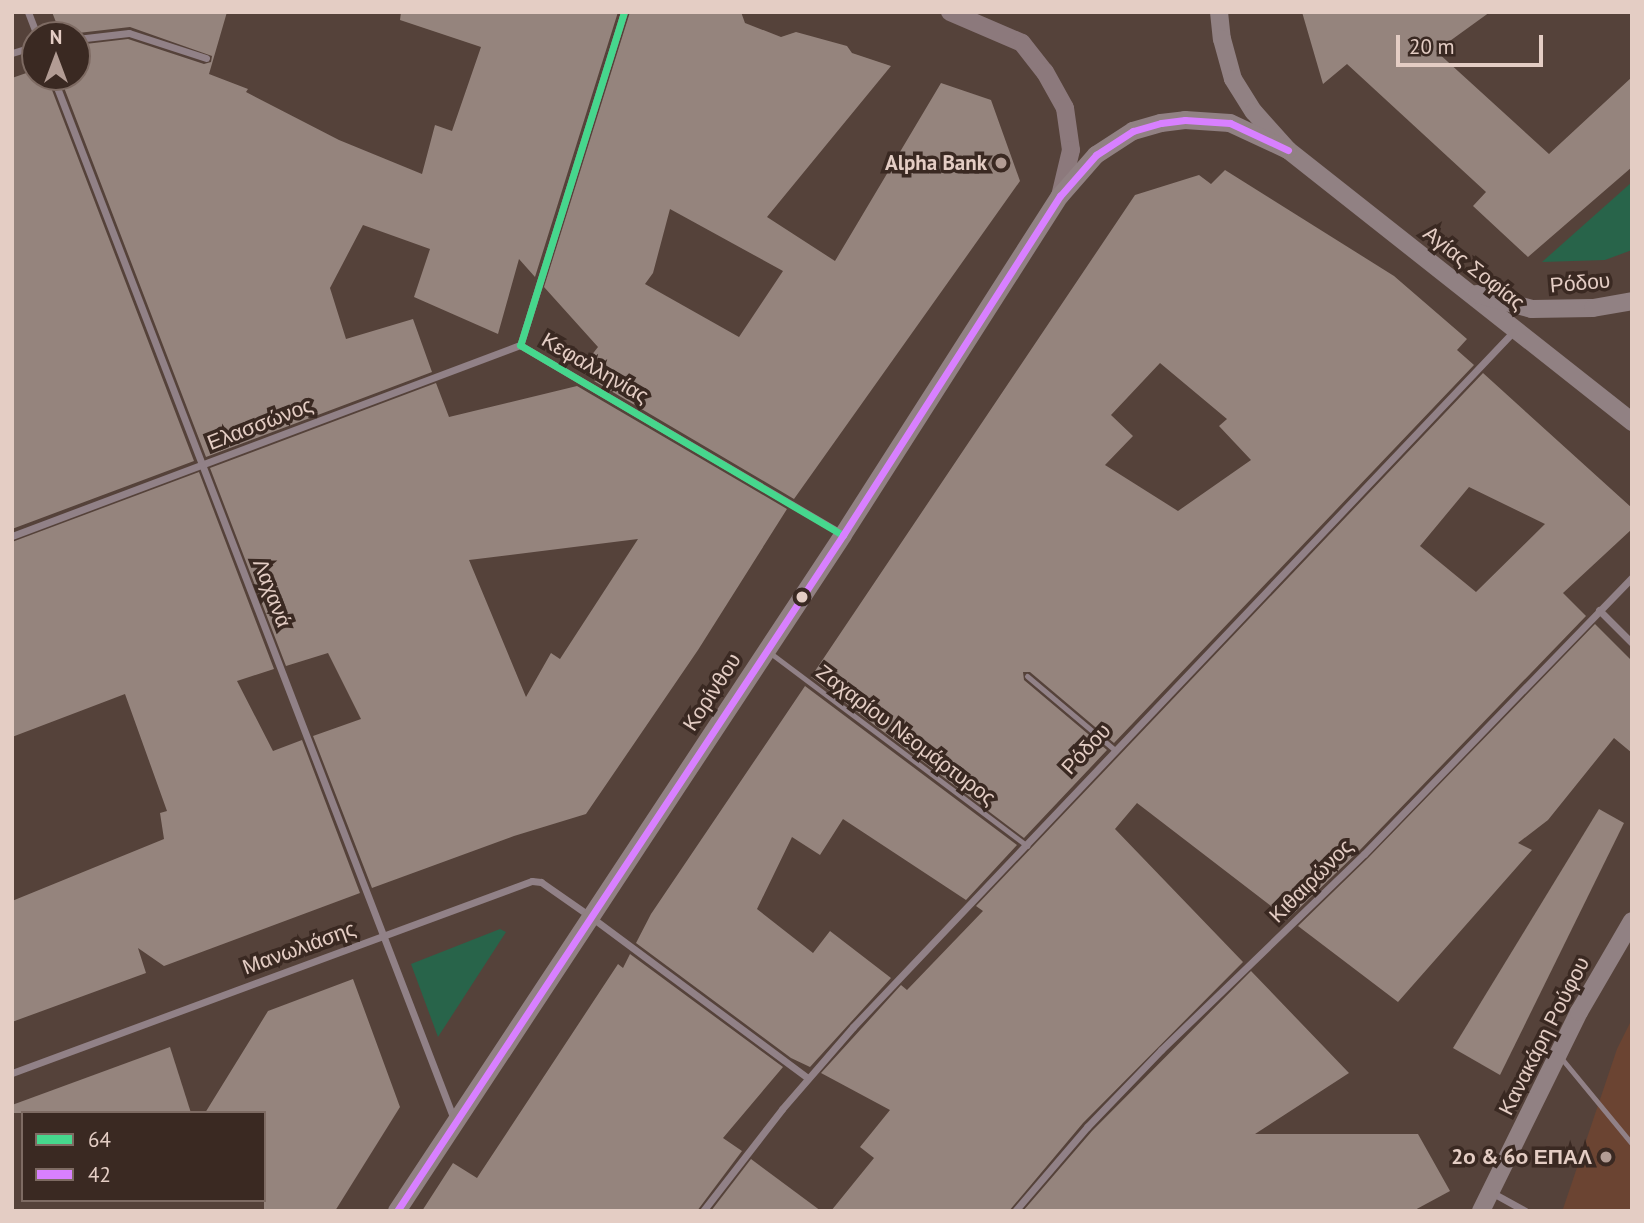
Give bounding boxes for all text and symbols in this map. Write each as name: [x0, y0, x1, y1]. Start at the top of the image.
north arrow: [21, 21, 91, 91]
scale bar: [1399, 21, 1546, 65]
text: N: [50, 25, 62, 49]
text: 20 m: [1409, 33, 1455, 60]
place label: Alpha Bank: [885, 150, 987, 176]
marker: Alpha Bank: [993, 155, 1009, 171]
street label: Αγίας Σοφίας: [1418, 221, 1530, 315]
street label: Ρόδου: [1549, 268, 1611, 298]
street label: Κεφαλληνίας: [537, 327, 653, 409]
street label: Ελασσώνος: [204, 392, 316, 456]
street label: Λαχανά: [247, 555, 297, 631]
unlabelled marker: [795, 590, 809, 604]
street label: Κορίνθου: [678, 648, 746, 736]
street label: Ζαχαρίου Νεομάρτυρος: [811, 659, 1001, 811]
street label: Ρόδου: [1056, 718, 1116, 780]
street label: Κιθαιρώνος: [1264, 834, 1358, 928]
street label: Μανωλιάσης: [239, 916, 359, 980]
street label: Κανακάρη Ρούφου: [1493, 953, 1595, 1119]
legend: [21, 1111, 266, 1202]
text: 64: [88, 1126, 111, 1153]
place label: 2ο & 6ο ΕΠΑΛ: [1451, 1144, 1592, 1170]
marker: 2ο & 6ο ΕΠΑΛ: [1598, 1149, 1614, 1165]
text: 42: [88, 1161, 111, 1188]

